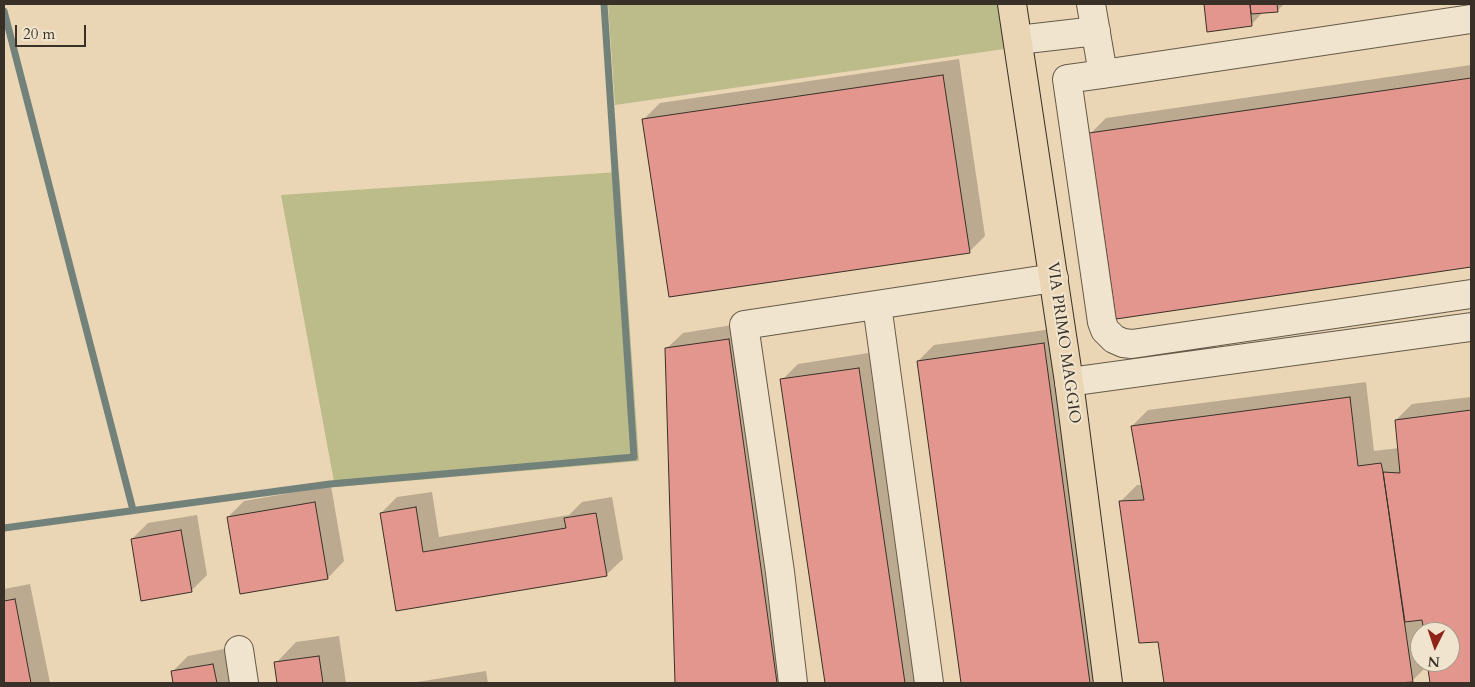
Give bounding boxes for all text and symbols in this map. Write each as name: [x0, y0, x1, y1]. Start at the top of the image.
scale bar: [18, 15, 89, 47]
text: 20 m: [23, 24, 55, 44]
street label: VIA PRIMO MAGGIO: [1042, 261, 1084, 425]
north arrow: [1410, 622, 1460, 672]
text: N: [1427, 652, 1441, 671]

